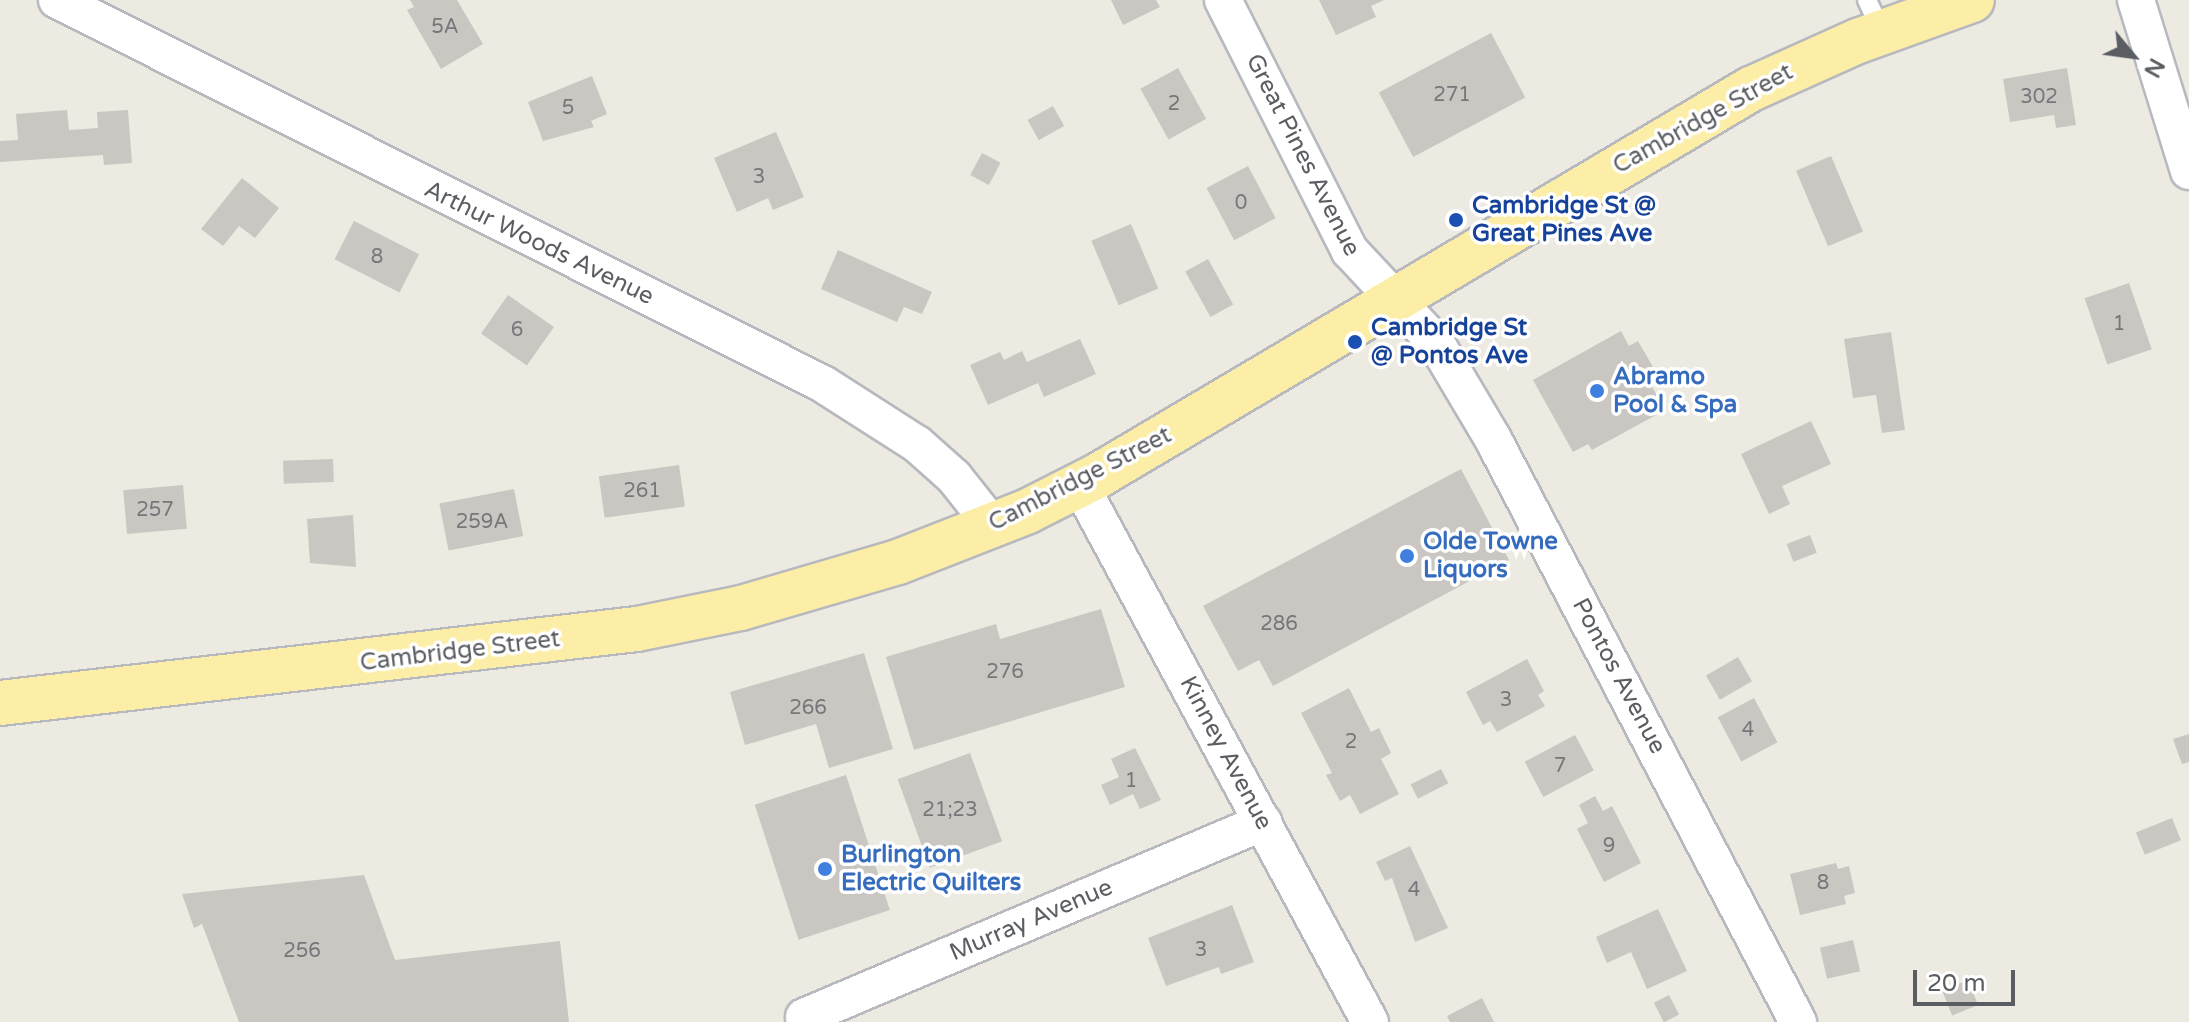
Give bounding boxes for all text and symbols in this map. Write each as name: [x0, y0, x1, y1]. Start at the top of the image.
house number: 5A: [431, 15, 459, 39]
north arrow: [2093, 16, 2173, 96]
street label: Great Pines Avenue: [1240, 49, 1366, 261]
text: N: [2138, 54, 2170, 82]
street label: Cambridge Street: [1608, 58, 1798, 180]
house number: 271: [1433, 83, 1471, 107]
house number: 302: [2020, 85, 2058, 109]
house number: 2: [1168, 92, 1180, 116]
house number: 5: [562, 96, 574, 120]
house number: 3: [753, 165, 765, 189]
street label: Arthur Woods Avenue: [420, 175, 658, 311]
house number: 0: [1235, 191, 1247, 215]
place label: Cambridge St @ Great Pines Ave: [1472, 192, 1656, 248]
marker: Cambridge St @ Great Pines Ave: [1447, 211, 1465, 229]
house number: 8: [371, 245, 383, 269]
house number: 1: [2113, 312, 2125, 336]
place label: Cambridge St @ Pontos Ave: [1371, 314, 1528, 370]
house number: 6: [511, 318, 523, 342]
marker: Cambridge St @ Pontos Ave: [1346, 333, 1364, 351]
place label: Abramo Pool & Spa: [1613, 363, 1737, 419]
marker: Abramo Pool & Spa: [1588, 382, 1606, 400]
street label: Cambridge Street: [984, 420, 1176, 538]
house number: 261: [623, 479, 661, 503]
house number: 257: [136, 498, 174, 522]
house number: 259A: [456, 510, 508, 534]
place label: Olde Towne Liquors: [1423, 528, 1558, 584]
marker: Olde Towne Liquors: [1398, 547, 1416, 565]
street label: Pontos Avenue: [1566, 593, 1672, 759]
house number: 286: [1260, 612, 1298, 636]
street label: Cambridge Street: [358, 624, 562, 678]
house number: 276: [986, 660, 1024, 684]
street label: Kinney Avenue: [1173, 671, 1279, 835]
house number: 3: [1500, 688, 1512, 712]
house number: 266: [789, 696, 827, 720]
house number: 4: [1742, 718, 1754, 742]
house number: 2: [1345, 730, 1357, 754]
house number: 7: [1554, 754, 1566, 778]
house number: 1: [1125, 769, 1137, 793]
house number: 21;23: [922, 798, 978, 822]
house number: 9: [1603, 834, 1615, 858]
place label: Burlington Electric Quilters: [841, 841, 1021, 897]
marker: Burlington Electric Quilters: [816, 860, 834, 878]
house number: 8: [1817, 871, 1829, 895]
street label: Murray Avenue: [945, 873, 1117, 967]
house number: 4: [1408, 878, 1420, 902]
house number: 3: [1195, 938, 1207, 962]
house number: 256: [283, 939, 321, 963]
scale bar: [1917, 954, 2019, 1004]
text: 20 m: [1927, 969, 1985, 998]

